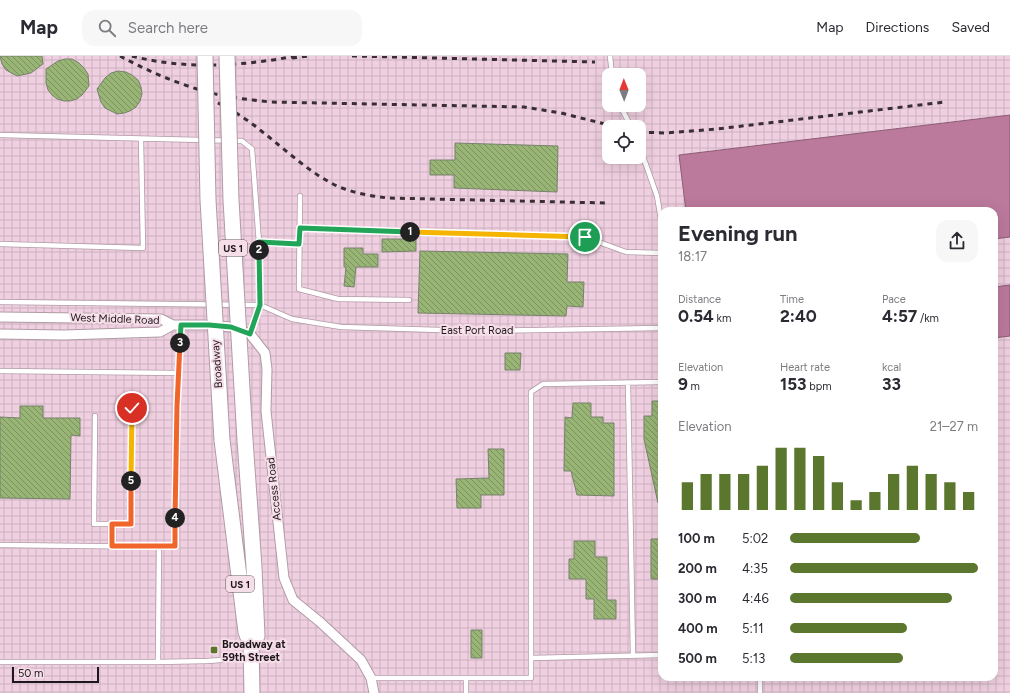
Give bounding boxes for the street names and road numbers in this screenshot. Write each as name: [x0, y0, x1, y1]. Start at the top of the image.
road number: US 1: [219, 240, 247, 256]
street label: West Middle Road: [70, 311, 160, 327]
street label: East Port Road: [441, 324, 513, 337]
street label: Broadway: [209, 339, 225, 389]
street label: Access Road: [264, 457, 284, 521]
road number: US 1: [226, 576, 254, 592]

